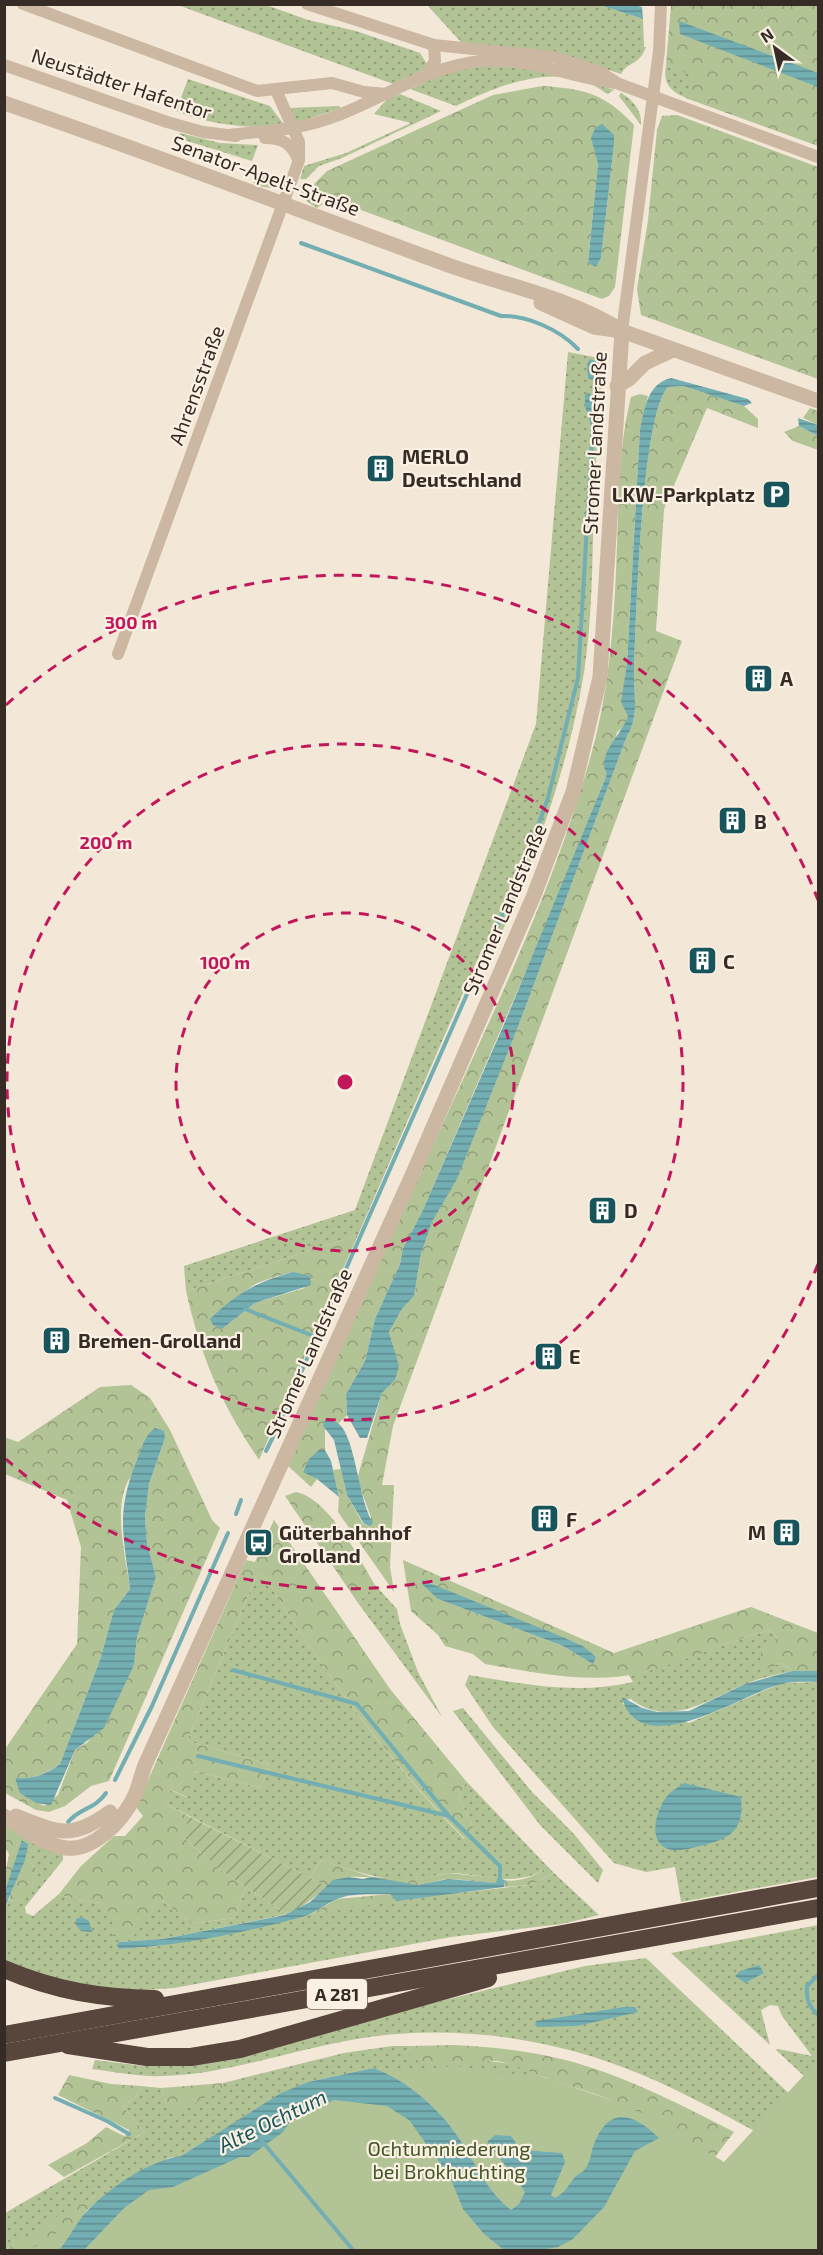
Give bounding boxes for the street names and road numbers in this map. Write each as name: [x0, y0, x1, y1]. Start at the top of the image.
street label: Neustädter Hafentor: [29, 43, 215, 123]
street label: Senator-Apelt-Straße: [169, 130, 363, 220]
street label: Ahrensstraße: [163, 322, 229, 448]
street label: Stromer Landstraße: [577, 351, 611, 535]
street label: Stromer Landstraße: [457, 820, 551, 998]
street label: Stromer Landstraße: [260, 1264, 356, 1442]
road number: A 281: [307, 1979, 367, 2009]

